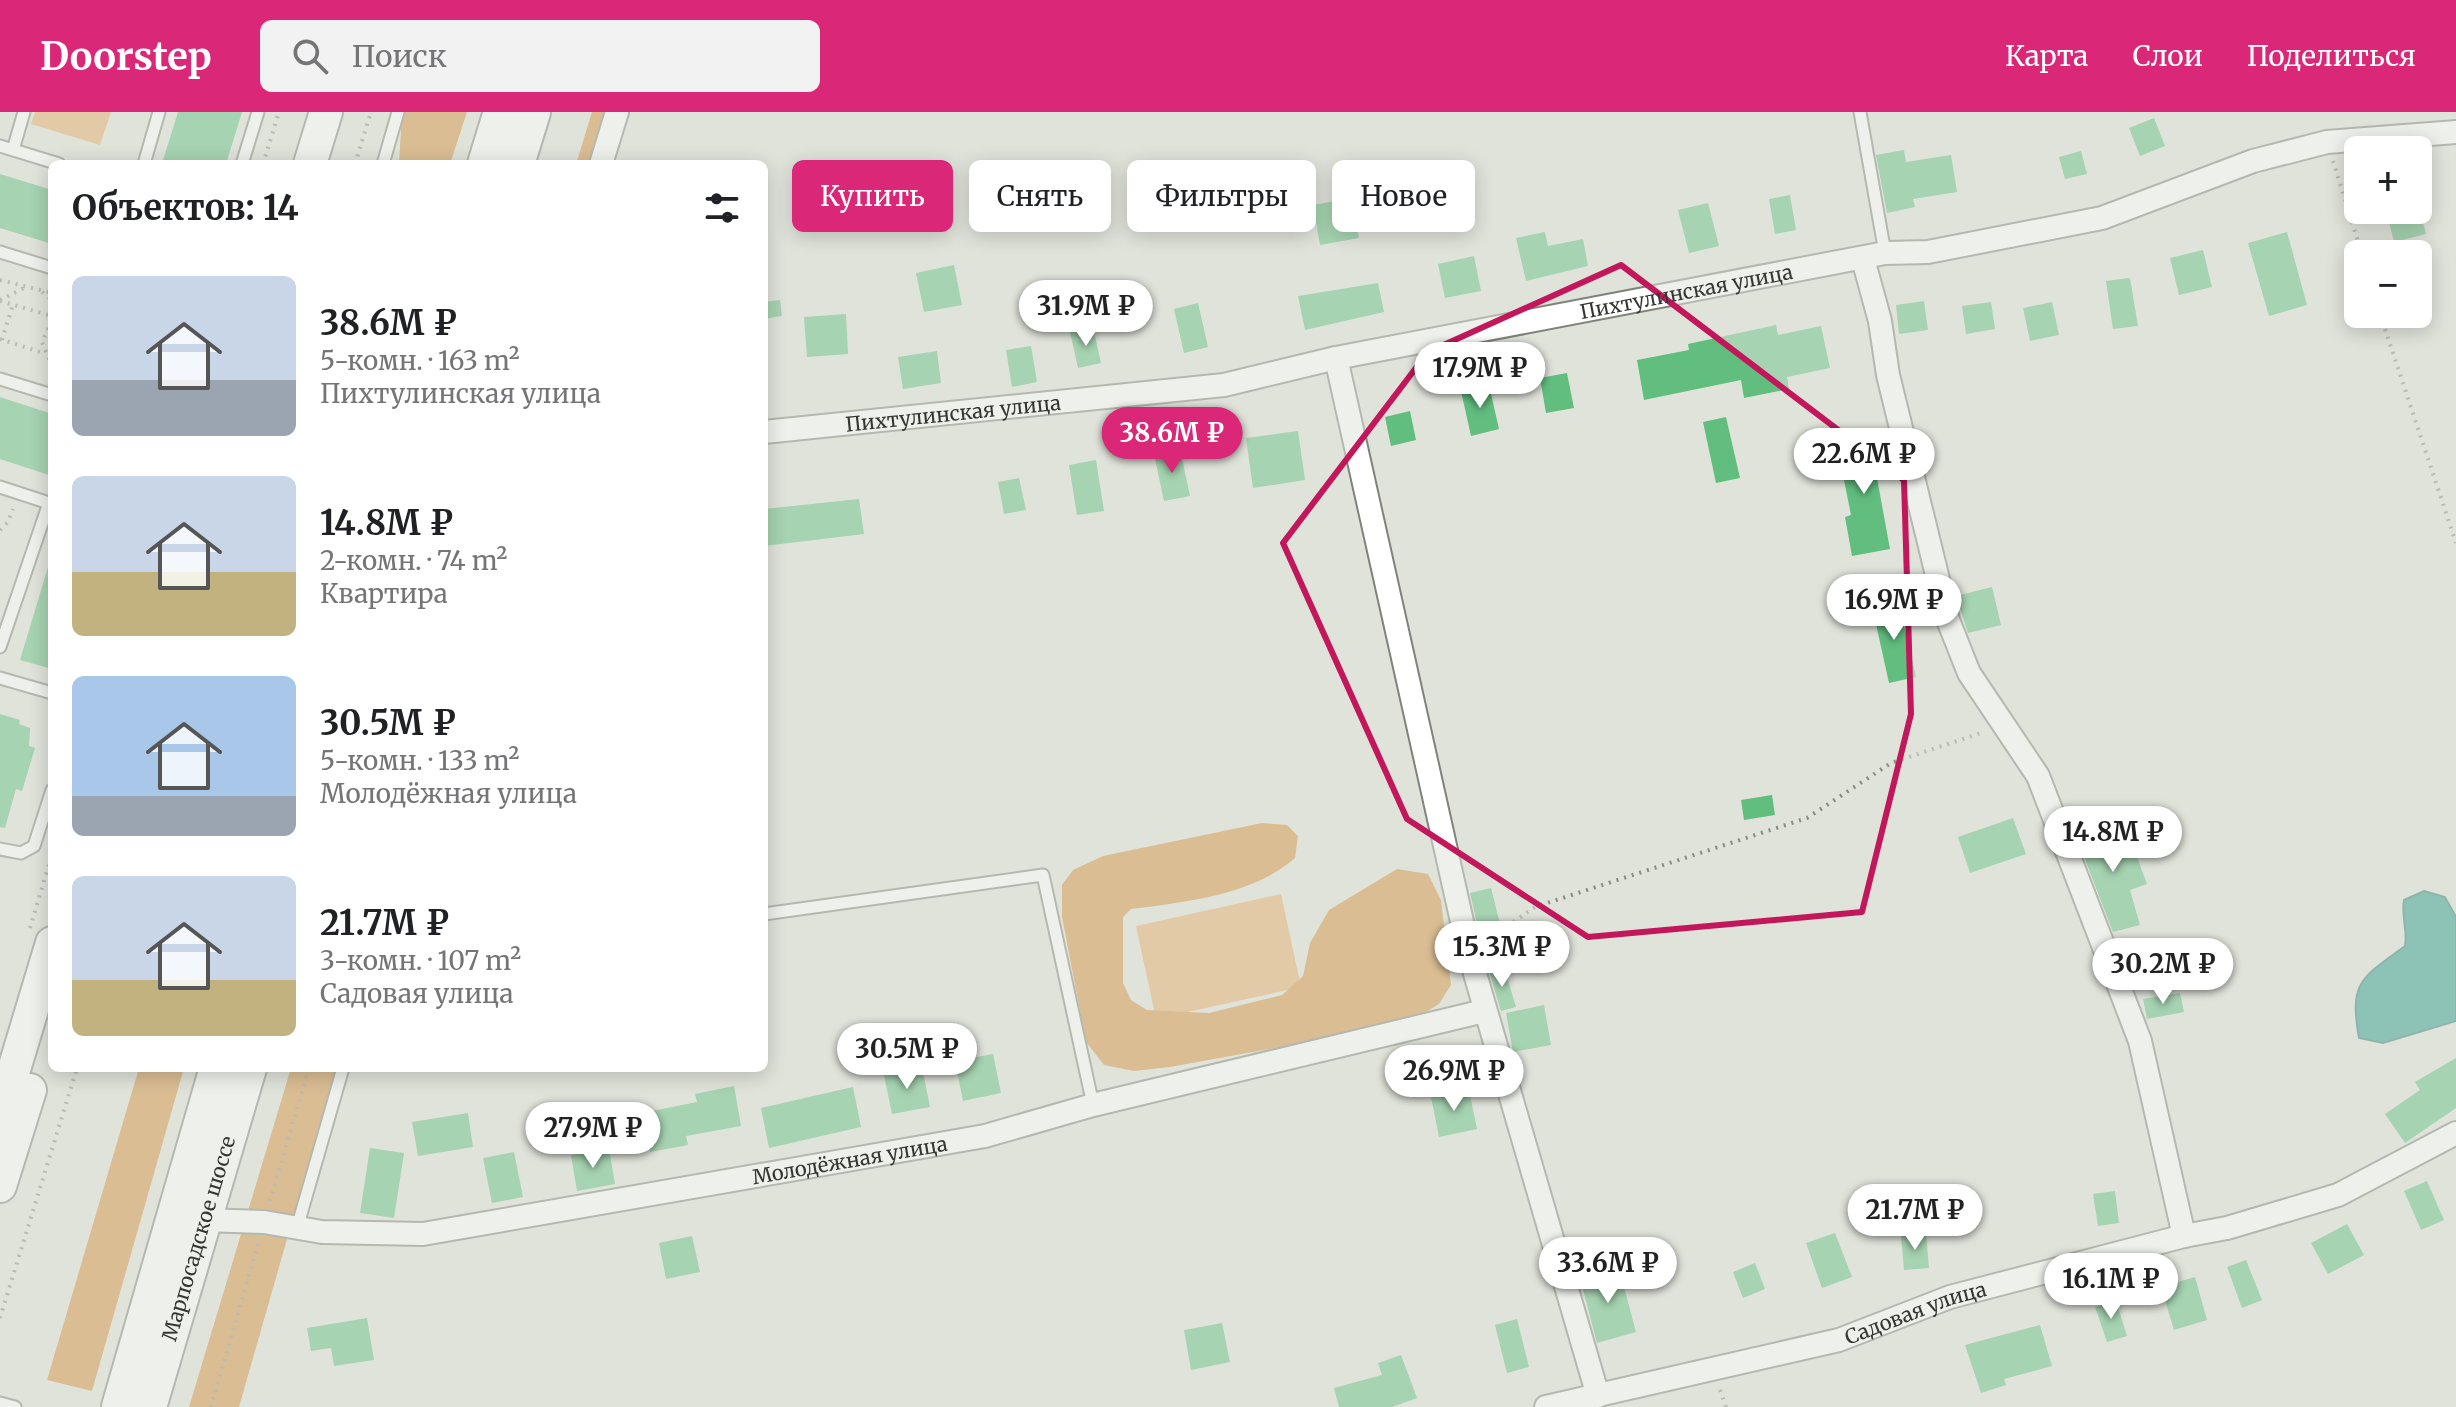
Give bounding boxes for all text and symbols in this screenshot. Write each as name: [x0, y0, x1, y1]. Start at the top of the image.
search box: [260, 20, 820, 92]
text: Doorstep: [40, 33, 212, 80]
icon: search: [288, 34, 332, 78]
text: Поиск: [352, 37, 447, 75]
text: Карта: [2005, 38, 2088, 74]
text: Слои: [2132, 38, 2203, 74]
text: Поделиться: [2247, 38, 2416, 74]
map controls: [2344, 136, 2432, 328]
button: +: [2344, 136, 2432, 224]
chip: Купить: [792, 160, 953, 232]
chip: Снять: [969, 160, 1111, 232]
chip: Фильтры: [1127, 160, 1316, 232]
chip: Новое: [1332, 160, 1475, 232]
icon: filters: [700, 186, 744, 230]
text: Объектов: 14: [72, 187, 299, 229]
button: −: [2344, 240, 2432, 328]
street label: Пихтулинская улица: [1578, 258, 1795, 324]
pin: 31.9M ₽: [1012, 280, 1160, 348]
text: 31.9M ₽: [1037, 289, 1135, 322]
text: 38.6M ₽: [320, 302, 457, 344]
icon: home: [136, 308, 232, 404]
pin: 17.9M ₽: [1406, 342, 1554, 410]
text: 5-комн. · 163 m²: [320, 344, 520, 377]
text: 17.9M ₽: [1432, 351, 1528, 384]
text: Пихтулинская улица: [320, 377, 601, 410]
street label: Пихтулинская улица: [844, 389, 1062, 436]
pin: 38.6M ₽: [1098, 407, 1246, 475]
text: 38.6M ₽: [1120, 416, 1224, 449]
pin: 22.6M ₽: [1790, 428, 1938, 496]
text: 22.6M ₽: [1812, 437, 1916, 470]
text: 14.8M ₽: [320, 502, 453, 544]
icon: home: [136, 508, 232, 604]
text: 2-комн. · 74 m²: [320, 544, 507, 577]
pin: 16.9M ₽: [1820, 574, 1968, 642]
text: Квартира: [320, 577, 448, 610]
text: 16.9M ₽: [1845, 583, 1943, 616]
text: 30.5M ₽: [320, 702, 456, 744]
icon: home: [136, 708, 232, 804]
text: 5-комн. · 133 m²: [320, 744, 520, 777]
text: Молодёжная улица: [320, 777, 577, 810]
pin: 14.8M ₽: [2039, 806, 2187, 874]
text: 14.8M ₽: [2062, 815, 2164, 848]
text: 21.7M ₽: [320, 902, 449, 944]
icon: home: [136, 908, 232, 1004]
pin: 15.3M ₽: [1428, 921, 1576, 989]
text: 15.3M ₽: [1453, 930, 1551, 963]
pin: 30.2M ₽: [2089, 938, 2237, 1006]
text: 3-комн. · 107 m²: [320, 944, 521, 977]
text: 30.2M ₽: [2110, 947, 2216, 980]
text: Садовая улица: [320, 977, 514, 1010]
pin: 30.5M ₽: [833, 1023, 981, 1091]
text: 30.5M ₽: [855, 1032, 959, 1065]
pin: 26.9M ₽: [1380, 1045, 1528, 1113]
text: 26.9M ₽: [1403, 1054, 1505, 1087]
pin: 27.9M ₽: [519, 1102, 667, 1170]
text: 27.9M ₽: [543, 1111, 643, 1144]
street label: Молодёжная улица: [750, 1130, 949, 1189]
street label: Марпосадское шоссе: [156, 1133, 240, 1344]
pin: 21.7M ₽: [1841, 1184, 1989, 1252]
text: 21.7M ₽: [1866, 1193, 1964, 1226]
pin: 33.6M ₽: [1534, 1237, 1682, 1305]
text: 33.6M ₽: [1557, 1246, 1659, 1279]
pin: 16.1M ₽: [2037, 1253, 2185, 1321]
text: 16.1M ₽: [2062, 1262, 2160, 1295]
street label: Садовая улица: [1841, 1276, 1989, 1349]

